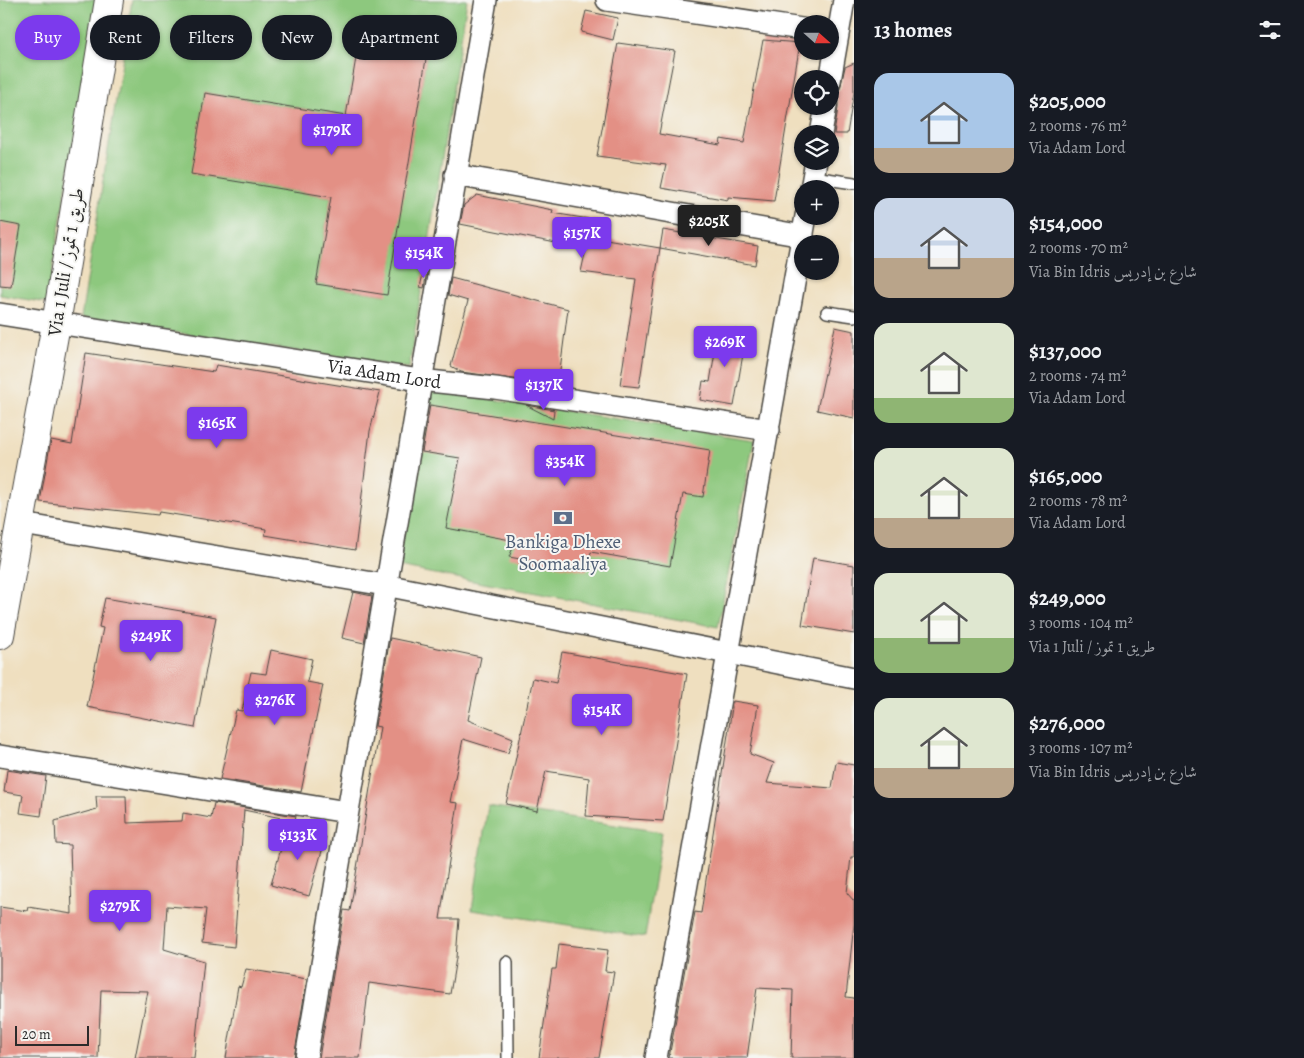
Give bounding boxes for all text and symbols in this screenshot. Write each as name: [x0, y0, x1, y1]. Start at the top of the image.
chip: Buy: [15, 15, 80, 60]
chip: Rent: [90, 15, 160, 60]
chip: Filters: [170, 15, 252, 60]
chip: New: [262, 15, 332, 60]
chip: Apartment: [342, 15, 457, 60]
north arrow: [794, 15, 839, 60]
map controls: [794, 15, 839, 280]
text: 13 homes: [874, 16, 952, 44]
icon: filters: [1256, 16, 1284, 44]
button: locate: [794, 70, 839, 115]
text: $205,000: [1029, 87, 1106, 115]
icon: home: [914, 93, 974, 153]
pin: $179K: [297, 114, 367, 156]
text: 2 rooms · 76 m²: [1029, 115, 1127, 137]
text: $179K: [313, 119, 351, 141]
button: layers: [794, 125, 839, 170]
text: Via Adam Lord: [1029, 137, 1126, 159]
button: +: [794, 180, 839, 225]
street label: Via 1 Juli / طريق 1 تموز: [41, 186, 91, 339]
pin: $205K: [674, 204, 744, 247]
text: $154,000: [1029, 209, 1102, 237]
text: $205K: [689, 210, 729, 232]
pin: $157K: [547, 216, 617, 259]
icon: home: [914, 218, 974, 278]
text: $157K: [563, 222, 601, 244]
button: −: [794, 235, 839, 280]
pin: $154K: [389, 236, 459, 279]
text: 2 rooms · 70 m²: [1029, 237, 1128, 259]
text: $154K: [405, 242, 443, 264]
text: Via Bin Idris شارع بن إدريس: [1029, 261, 1197, 283]
pin: $269K: [690, 326, 760, 368]
text: $269K: [705, 331, 745, 353]
text: $137,000: [1029, 337, 1102, 365]
icon: home: [914, 343, 974, 403]
street label: Via Adam Lord: [325, 352, 443, 395]
text: 2 rooms · 74 m²: [1029, 365, 1127, 387]
pin: $137K: [509, 368, 579, 411]
text: $137K: [525, 374, 563, 396]
text: Via Adam Lord: [1029, 387, 1126, 409]
pin: $165K: [182, 406, 252, 449]
text: $165K: [198, 412, 236, 434]
pin: $354K: [530, 444, 600, 487]
text: $354K: [545, 450, 585, 472]
text: $165,000: [1029, 462, 1102, 490]
icon: home: [914, 468, 974, 528]
text: 2 rooms · 78 m²: [1029, 490, 1127, 512]
bank icon: Bankiga Dhexe Soomaaliya: [552, 507, 574, 529]
text: Via Adam Lord: [1029, 512, 1126, 534]
place label: Bankiga Dhexe Soomaaliya: [505, 529, 621, 577]
text: $249,000: [1029, 584, 1106, 612]
icon: home: [914, 593, 974, 653]
text: 3 rooms · 104 m²: [1029, 612, 1133, 634]
pin: $249K: [116, 620, 186, 662]
text: $249K: [131, 625, 171, 647]
text: Via 1 Juli / طريق 1 تموز: [1029, 636, 1155, 658]
pin: $276K: [240, 684, 310, 726]
text: $276K: [255, 689, 295, 711]
pin: $154K: [567, 694, 637, 736]
text: $154K: [583, 699, 621, 721]
text: $276,000: [1029, 709, 1105, 737]
icon: home: [914, 718, 974, 778]
text: 3 rooms · 107 m²: [1029, 737, 1132, 759]
text: Via Bin Idris شارع بن إدريس: [1029, 761, 1197, 783]
pin: $133K: [263, 818, 333, 861]
text: $133K: [279, 824, 317, 846]
pin: $279K: [85, 890, 155, 932]
text: $279K: [100, 895, 140, 917]
scale bar: [15, 1023, 89, 1046]
text: 20 m: [22, 1025, 51, 1044]

